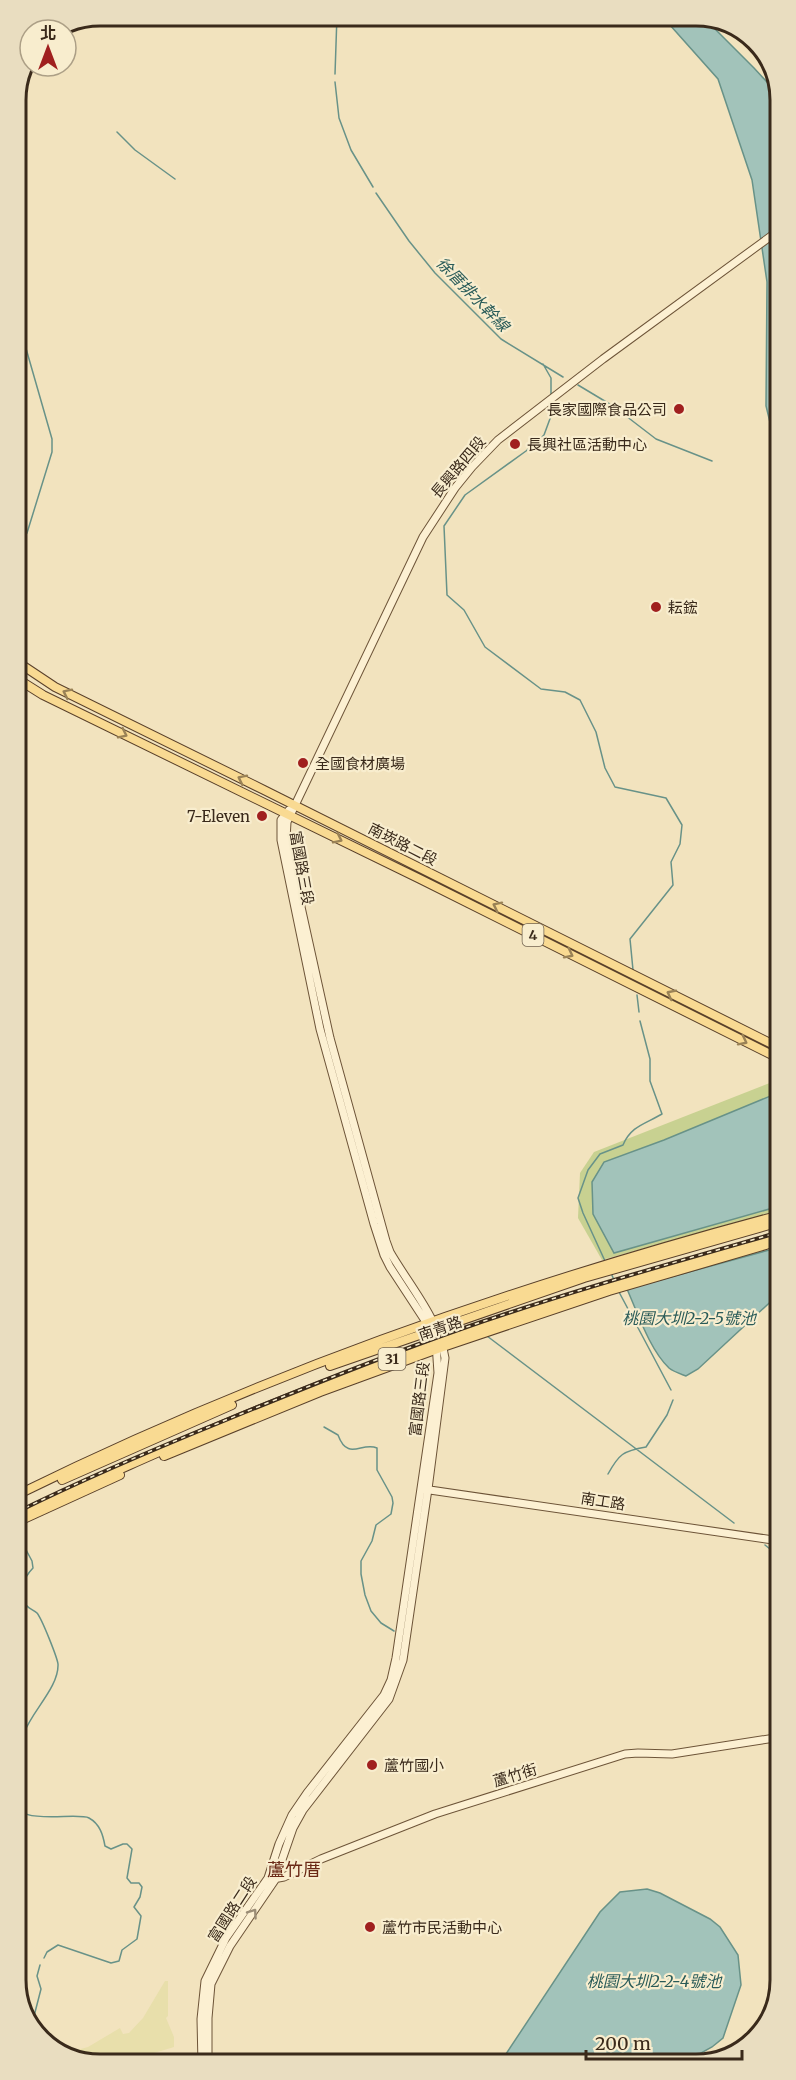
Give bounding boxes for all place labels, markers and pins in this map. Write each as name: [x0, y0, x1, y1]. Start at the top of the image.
place label: 長家國際食品公司: [547, 400, 667, 419]
marker: 長家國際食品公司: [672, 402, 686, 416]
place label: 長興社區活動中心: [527, 435, 647, 454]
marker: 長興社區活動中心: [508, 437, 522, 451]
place label: 耘鋐: [668, 598, 698, 617]
marker: 耘鋐: [649, 600, 663, 614]
place label: 全國食材廣場: [315, 754, 405, 773]
marker: 全國食材廣場: [296, 756, 310, 770]
place label: 7-Eleven: [187, 807, 250, 826]
marker: 7-Eleven: [255, 809, 269, 823]
place label: 蘆竹國小: [384, 1756, 444, 1775]
marker: 蘆竹國小: [365, 1758, 379, 1772]
place label: 蘆竹市民活動中心: [382, 1918, 502, 1937]
marker: 蘆竹市民活動中心: [363, 1920, 377, 1934]

